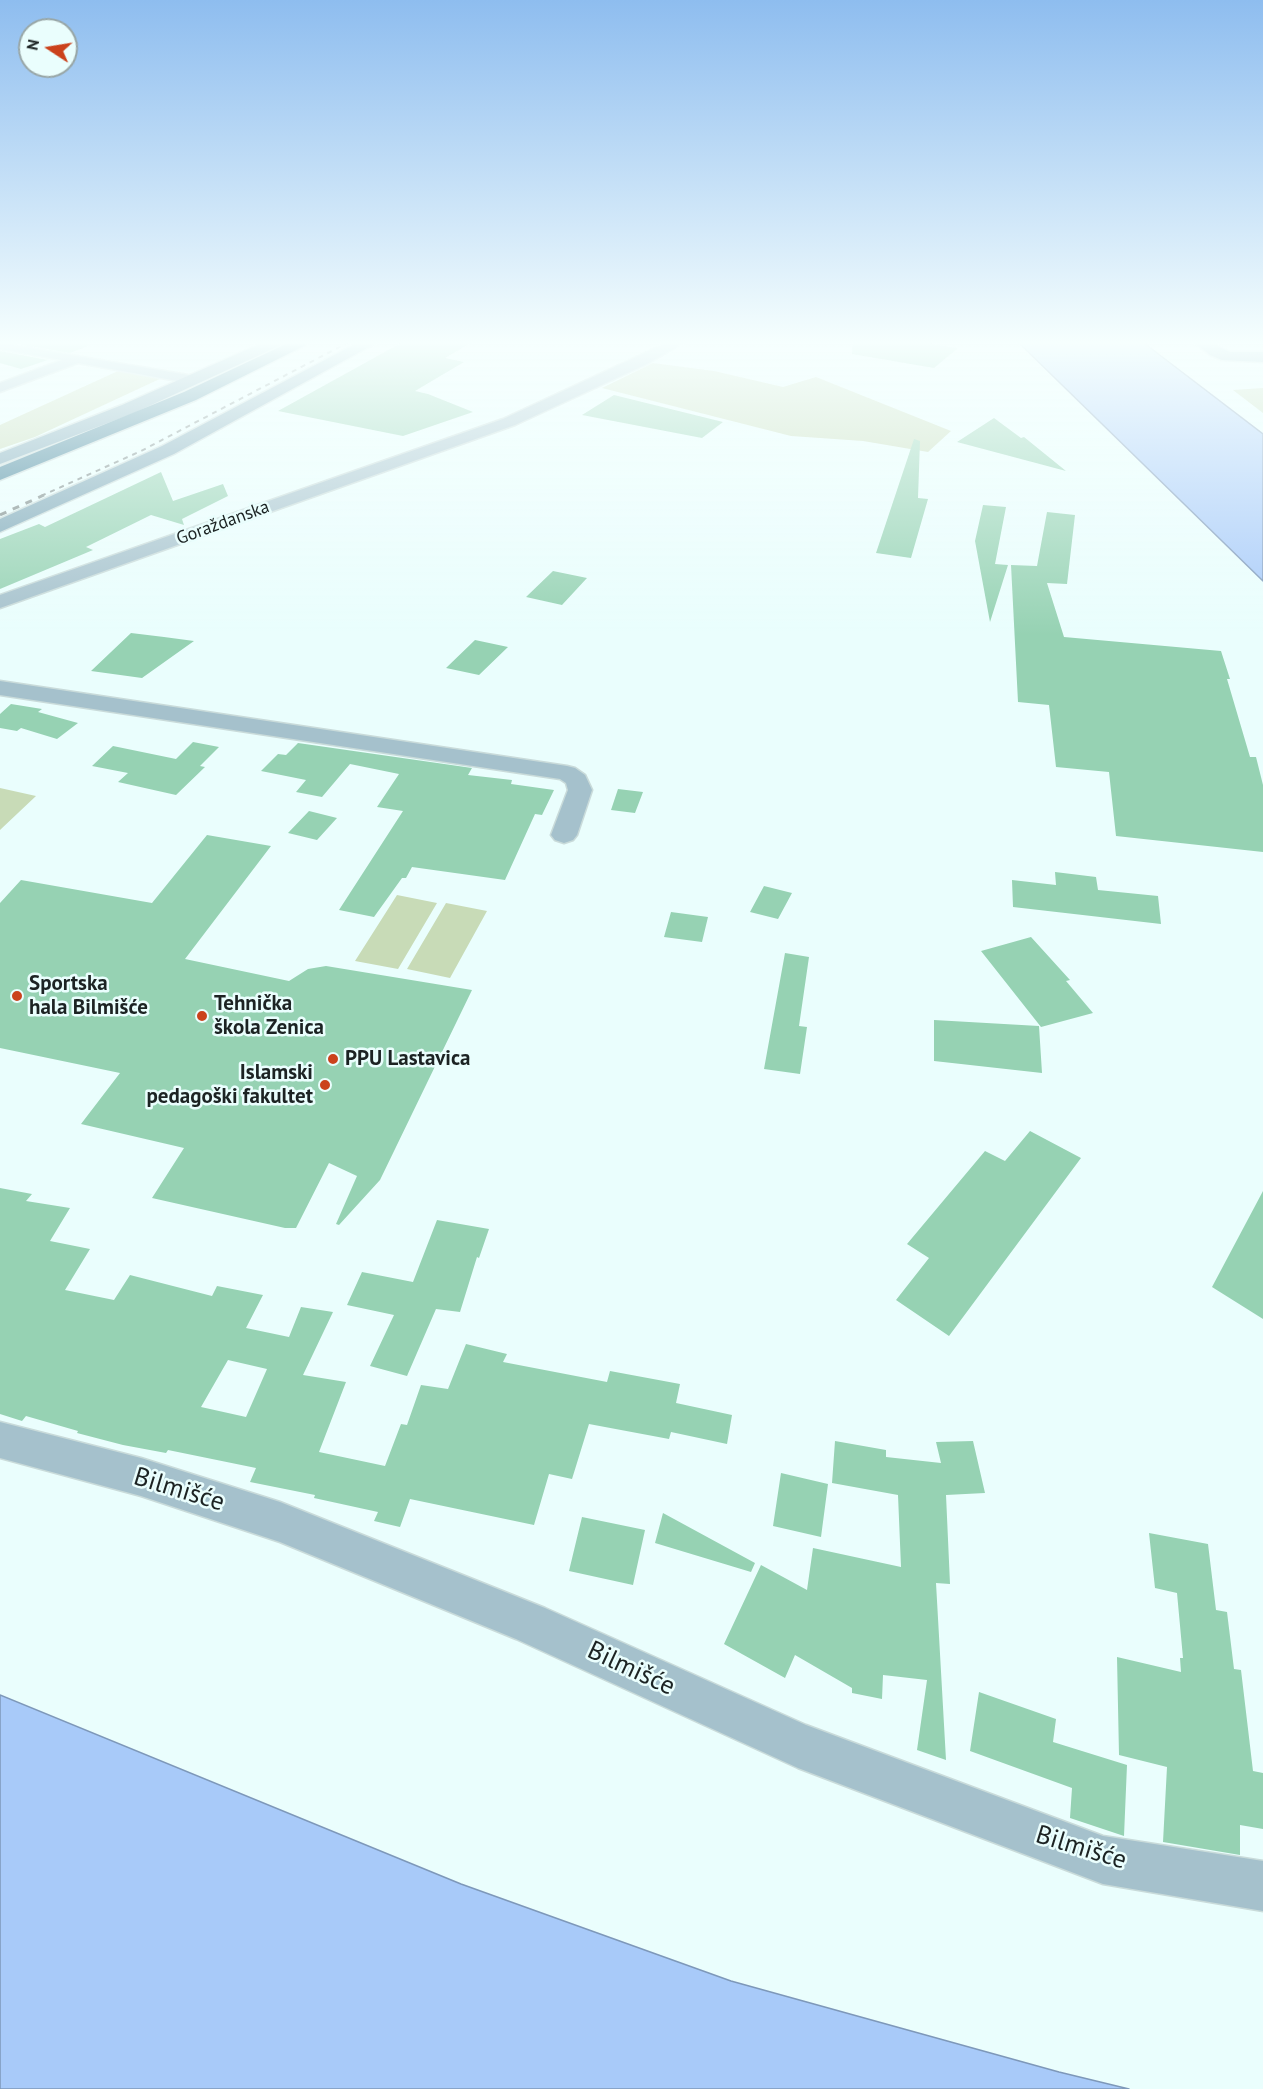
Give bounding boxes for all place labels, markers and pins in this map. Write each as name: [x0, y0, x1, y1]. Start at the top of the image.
place label: Sportska hala Bilmišće: [29, 971, 148, 1021]
marker: Sportska hala Bilmišće: [10, 989, 24, 1003]
place label: Tehnička škola Zenica: [214, 991, 324, 1041]
marker: Tehnička škola Zenica: [195, 1009, 209, 1023]
place label: PPU Lastavica: [345, 1046, 470, 1072]
marker: PPU Lastavica: [326, 1052, 340, 1066]
place label: Islamski pedagoški fakultet: [146, 1060, 313, 1110]
marker: Islamski pedagoški fakultet: [318, 1078, 332, 1092]

